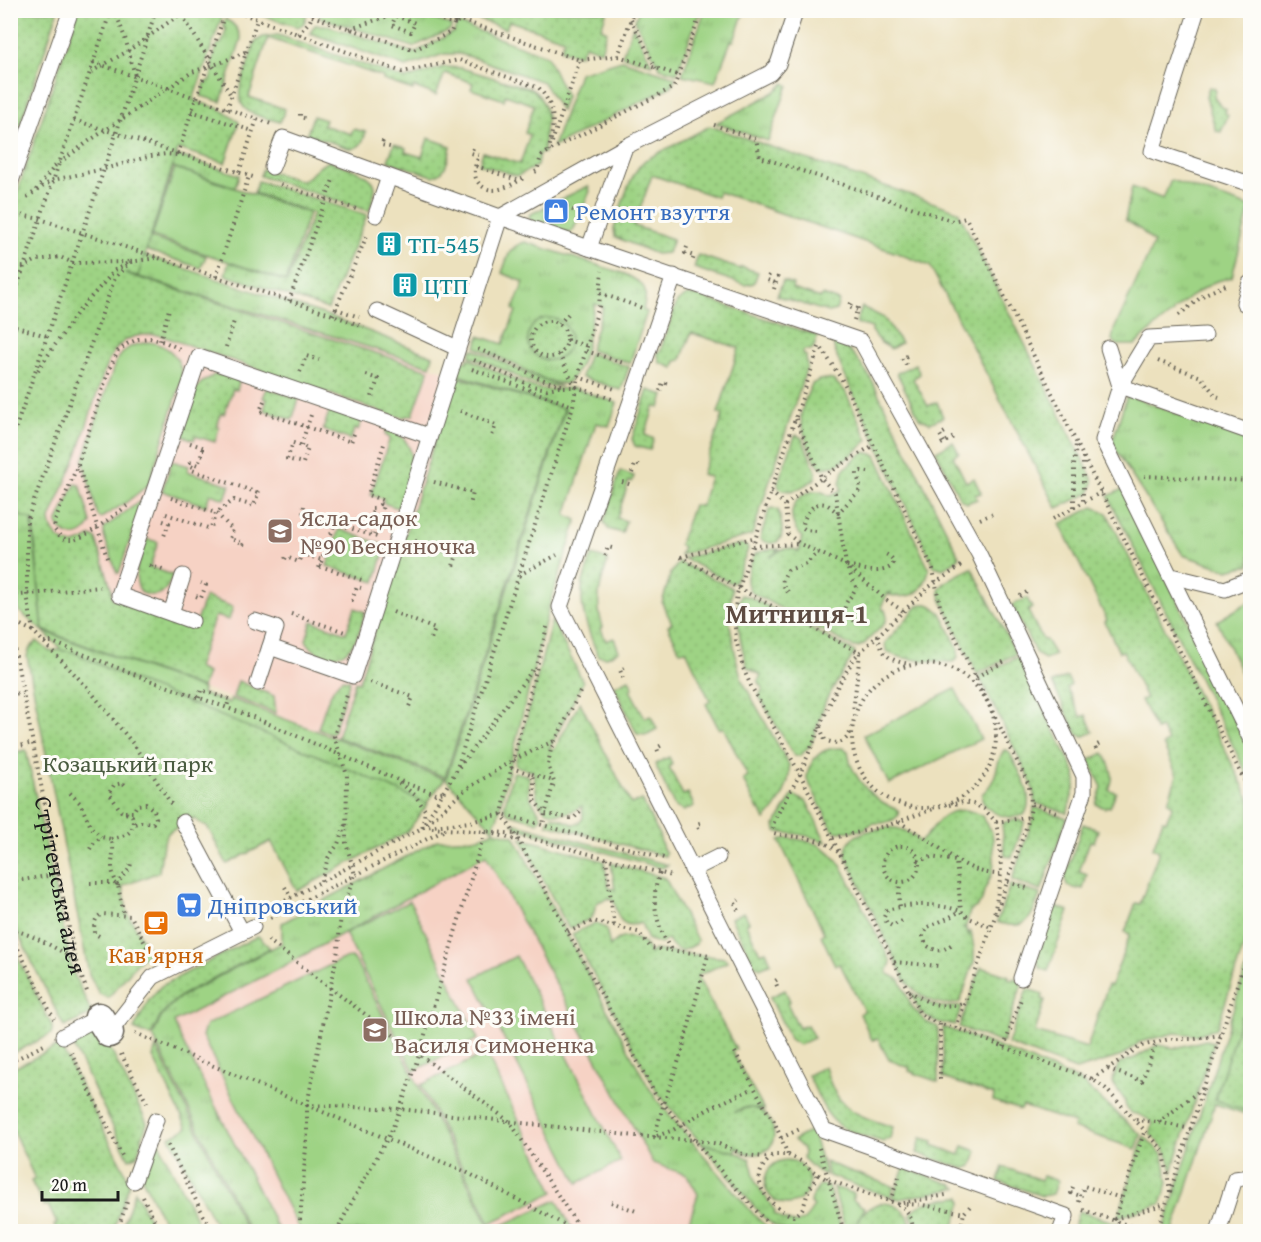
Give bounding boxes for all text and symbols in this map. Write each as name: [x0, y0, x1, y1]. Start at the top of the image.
place label: Ремонт взуття: [576, 194, 730, 229]
shop icon: Ремонт взуття: [541, 196, 571, 226]
place label: ТП-545: [408, 227, 480, 262]
building icon: ТП-545: [374, 229, 404, 259]
place label: ЦТП: [424, 268, 468, 303]
building icon: ЦТП: [390, 270, 420, 300]
place label: Ясла-садок №90 Весняночка: [299, 500, 476, 563]
school or university icon: Ясла-садок №90 Весняночка: [265, 516, 295, 546]
district label: Митниця-1: [726, 593, 868, 633]
park label: Козацький парк: [43, 746, 214, 781]
street label: Стрітенська алея: [26, 793, 97, 979]
place label: Дніпровський: [207, 888, 358, 923]
supermarket icon: Дніпровський: [174, 890, 204, 920]
cafe icon: Кав'ярня: [141, 908, 171, 938]
place label: Кав'ярня: [108, 937, 204, 972]
place label: Школа №33 імені Василя Симоненка: [394, 999, 595, 1062]
school or university icon: Школа №33 імені Василя Симоненка: [360, 1015, 390, 1045]
scale bar: [42, 1164, 118, 1202]
text: 20 m: [51, 1171, 87, 1198]

